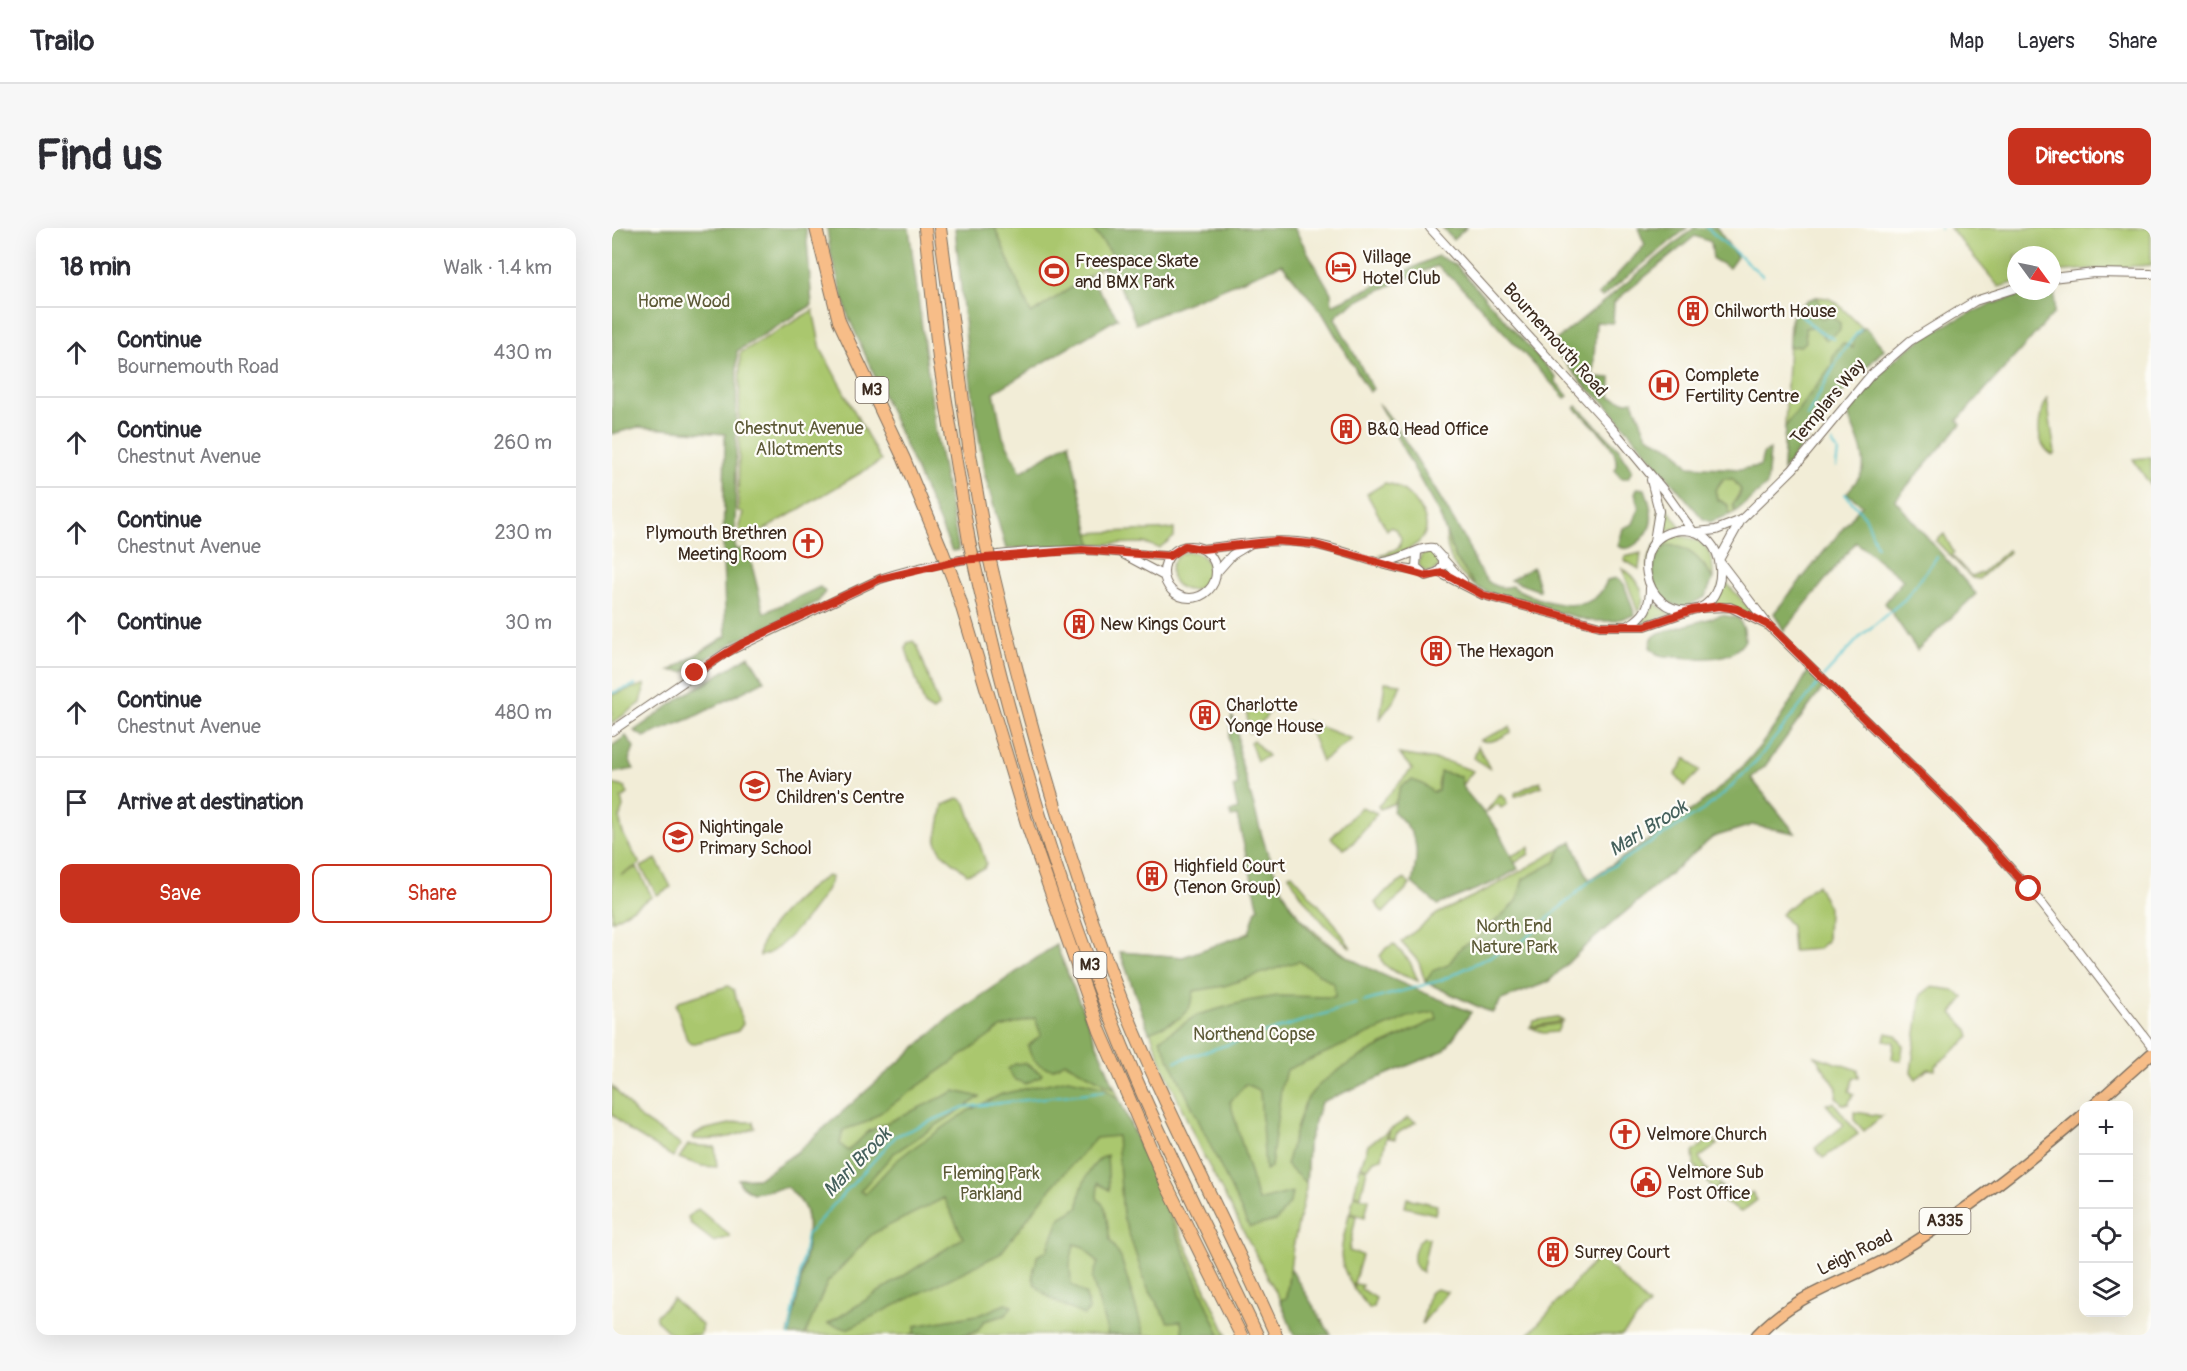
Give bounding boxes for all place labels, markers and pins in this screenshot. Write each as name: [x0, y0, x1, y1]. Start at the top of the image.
place label: Village Hotel Club: [1362, 246, 1441, 290]
place label: Freespace Skate and BMX Park: [1075, 250, 1199, 294]
hotel icon: Village Hotel Club: [1325, 251, 1357, 283]
sports icon: Freespace Skate and BMX Park: [1038, 255, 1070, 287]
building icon: Chilworth House: [1677, 295, 1709, 327]
place label: Chilworth House: [1714, 300, 1836, 323]
place label: Complete Fertility Centre: [1685, 364, 1799, 408]
hospital icon: Complete Fertility Centre: [1648, 369, 1680, 401]
building icon: B&Q Head Office: [1330, 413, 1362, 445]
place label: B&Q Head Office: [1367, 418, 1489, 441]
place label: Plymouth Brethren Meeting Room: [645, 522, 787, 566]
church icon: Plymouth Brethren Meeting Room: [792, 527, 824, 559]
building icon: New Kings Court: [1063, 608, 1095, 640]
place label: New Kings Court: [1100, 613, 1226, 636]
building icon: The Hexagon: [1420, 635, 1452, 667]
place label: The Hexagon: [1457, 640, 1554, 663]
place label: Charlotte Yonge House: [1225, 694, 1324, 738]
building icon: Charlotte Yonge House: [1189, 699, 1221, 731]
place label: The Aviary Children's Centre: [776, 765, 904, 809]
school or university icon: The Aviary Children's Centre: [739, 770, 771, 802]
place label: Nightingale Primary School: [699, 816, 812, 860]
school or university icon: Nightingale Primary School: [662, 821, 694, 853]
place label: Highfield Court (Tenon Group): [1173, 855, 1286, 899]
building icon: Highfield Court (Tenon Group): [1136, 860, 1168, 892]
church icon: Velmore Church: [1609, 1118, 1641, 1150]
place label: Velmore Church: [1646, 1123, 1767, 1146]
place label: Velmore Sub Post Office: [1667, 1161, 1764, 1205]
public building icon: Velmore Sub Post Office: [1630, 1166, 1662, 1198]
building icon: Surrey Court: [1537, 1236, 1569, 1268]
place label: Surrey Court: [1574, 1241, 1671, 1264]

